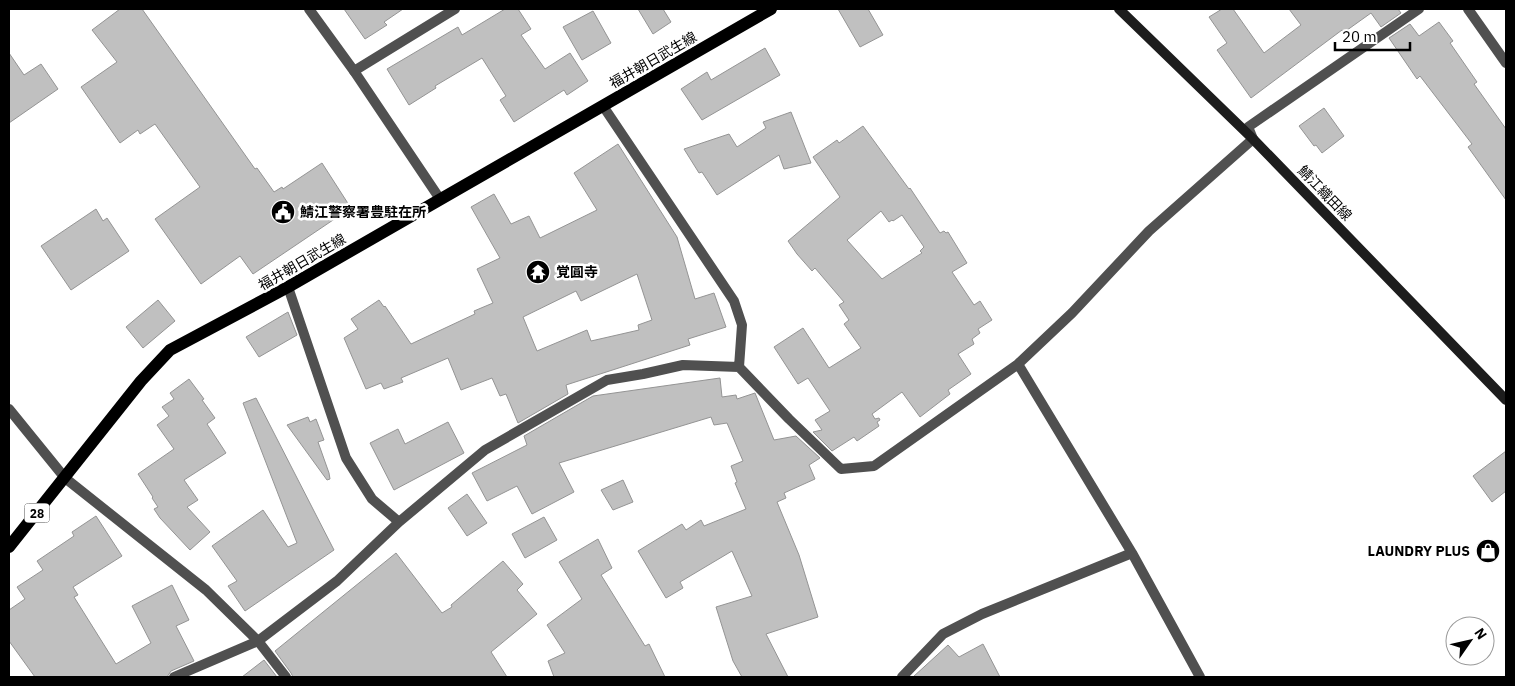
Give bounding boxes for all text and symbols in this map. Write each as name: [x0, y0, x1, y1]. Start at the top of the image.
scale bar: [1335, 20, 1410, 52]
text: 20 m: [1342, 27, 1377, 46]
street label: 福井朝日武生線: [606, 28, 700, 92]
street label: 鯖江織田線: [1294, 162, 1356, 224]
public building icon: 鯖江警察署豊駐在所: [270, 199, 296, 225]
place label: 鯖江警察署豊駐在所: [300, 203, 426, 221]
street label: 福井朝日武生線: [255, 230, 349, 294]
temple icon: 覚圓寺: [525, 259, 551, 285]
place label: 覚圓寺: [556, 263, 598, 281]
road number: 28: [24, 503, 50, 522]
shop icon: LAUNDRY PLUS: [1475, 538, 1501, 564]
place label: LAUNDRY PLUS: [1368, 542, 1470, 560]
north arrow: [1445, 616, 1495, 666]
text: N: [1470, 624, 1491, 643]

